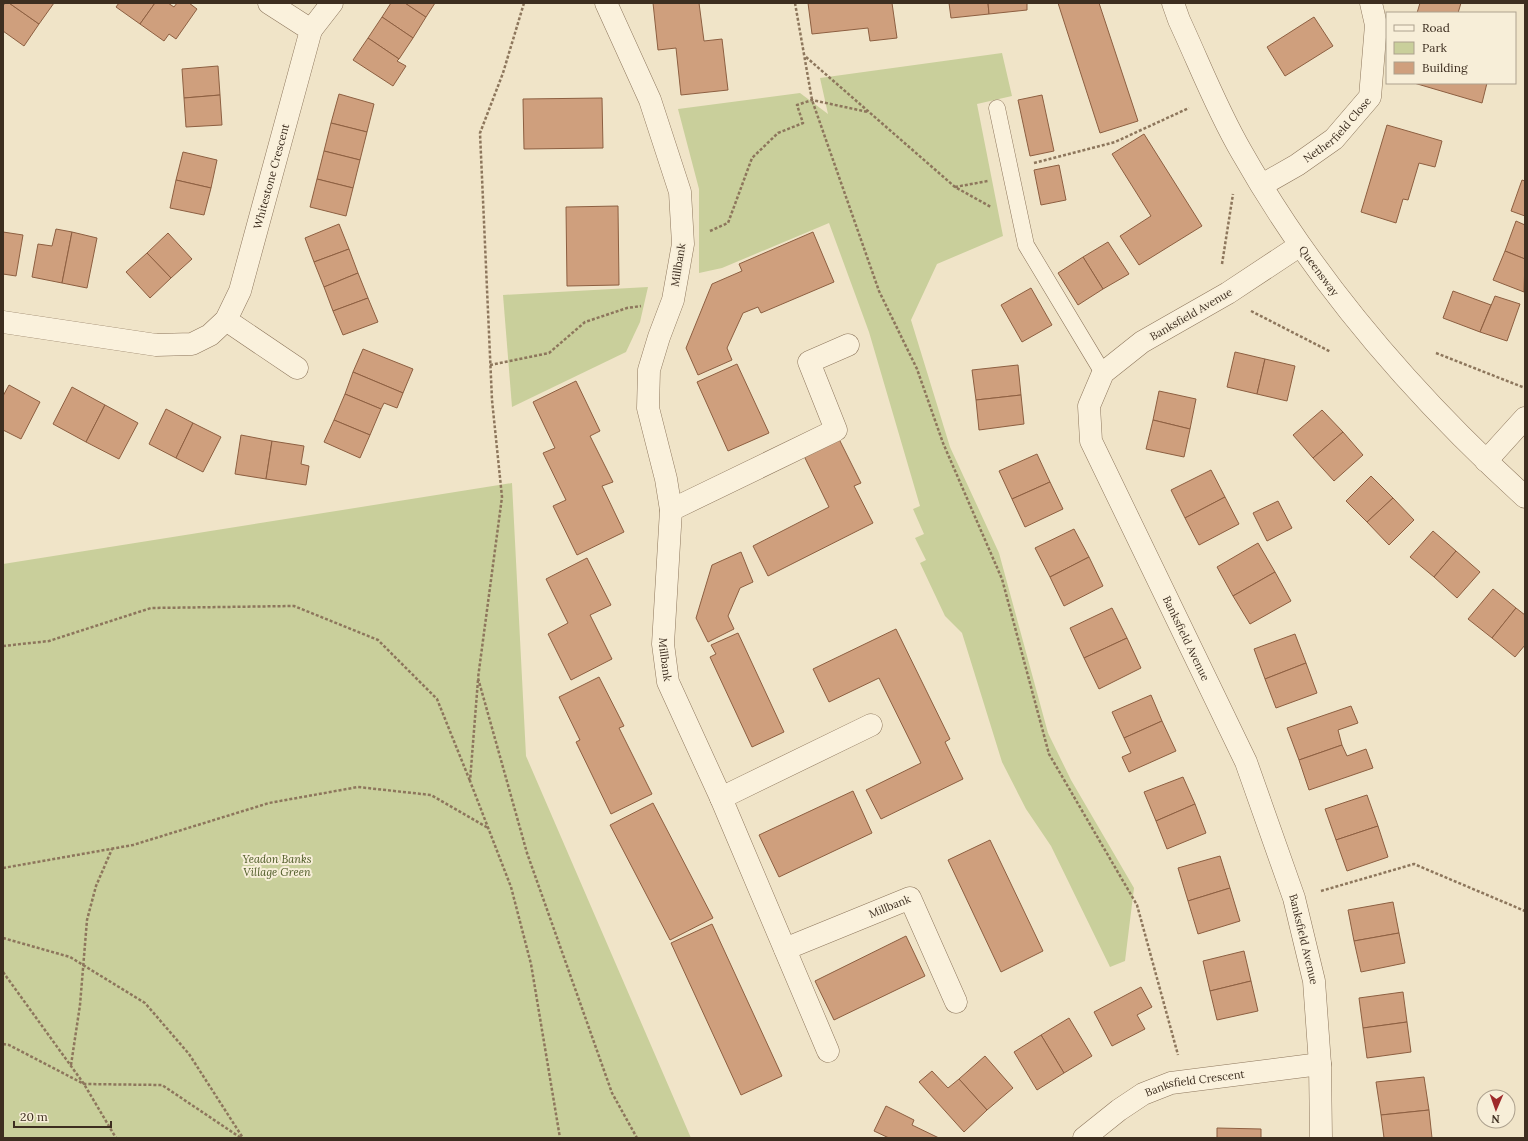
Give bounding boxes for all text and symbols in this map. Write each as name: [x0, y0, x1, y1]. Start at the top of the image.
legend: [1386, 12, 1516, 84]
text: Road: [1422, 20, 1450, 35]
text: Park: [1422, 40, 1448, 55]
text: Building: [1422, 60, 1468, 75]
street label: Netherfield Close: [1300, 94, 1374, 166]
street label: Whitestone Crescent: [250, 121, 292, 230]
street label: Millbank: [668, 242, 688, 288]
street label: Queensway: [1296, 243, 1342, 299]
street label: Banksfield Avenue: [1147, 285, 1235, 343]
street label: Banksfield Avenue: [1160, 593, 1213, 683]
street label: Millbank: [656, 637, 675, 682]
park label: Yeadon Banks Village Green: [243, 852, 312, 879]
street label: Millbank: [867, 892, 913, 921]
street label: Banksfield Avenue: [1286, 892, 1321, 985]
street label: Banksfield Crescent: [1143, 1067, 1246, 1100]
north arrow: [1476, 1089, 1516, 1129]
scale bar: [14, 1103, 111, 1129]
text: 20 m: [20, 1109, 48, 1124]
text: N: [1491, 1112, 1500, 1126]

